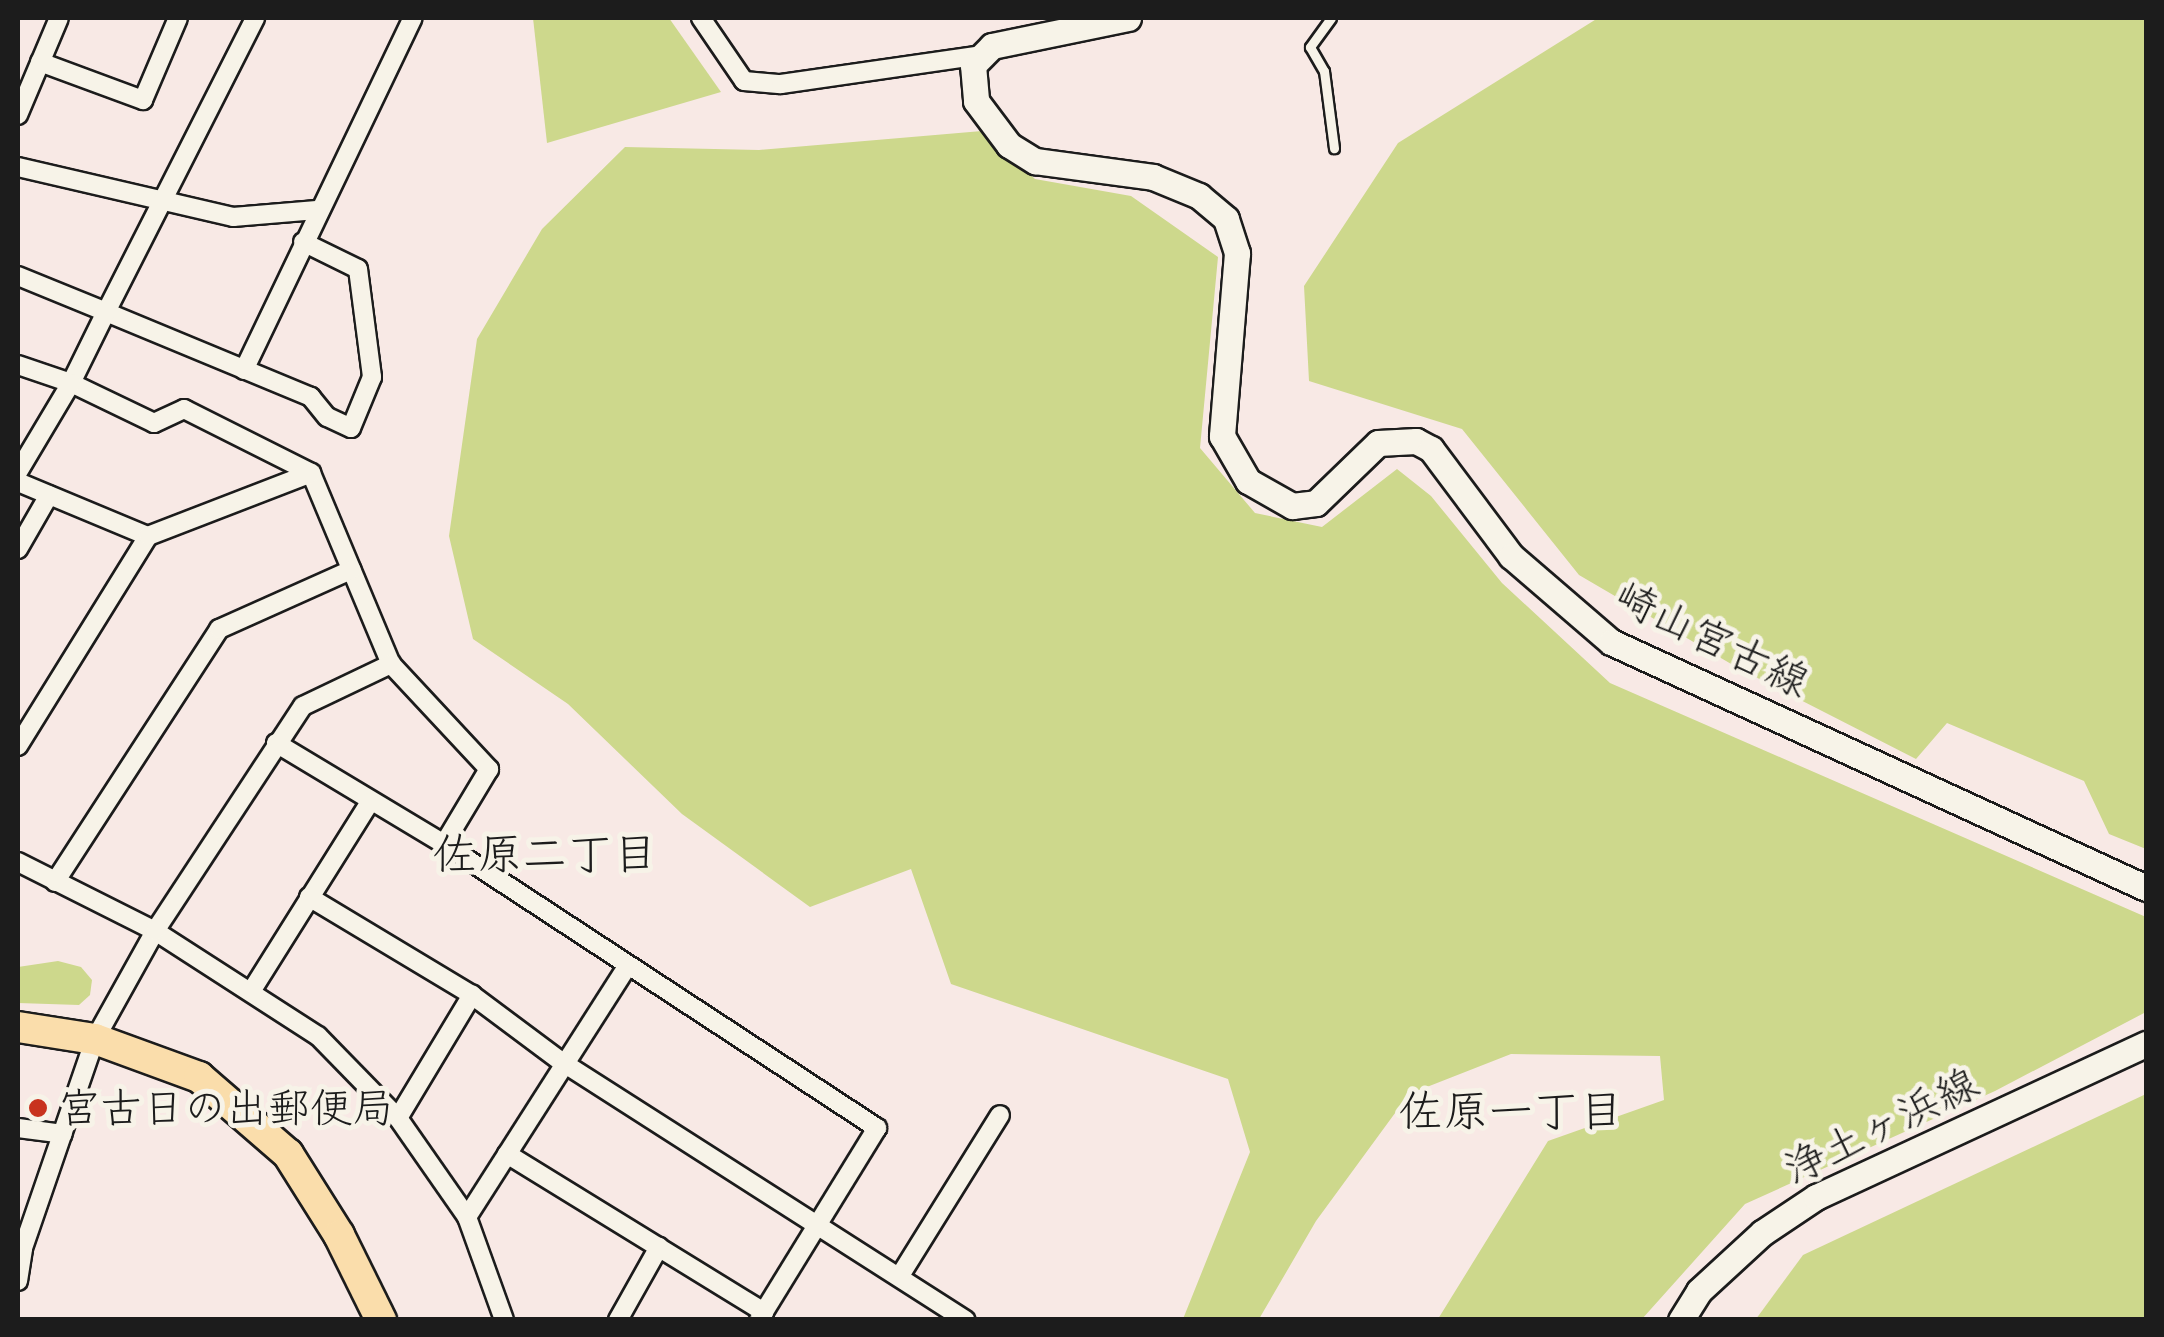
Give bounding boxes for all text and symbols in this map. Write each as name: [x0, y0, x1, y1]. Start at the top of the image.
street label: 崎山宮古線: [1607, 570, 1817, 708]
district label: 佐原二丁目: [433, 827, 657, 881]
street label: 浄土ヶ浜線: [1776, 1057, 1986, 1195]
place label: 宮古日の出郵便局: [58, 1083, 394, 1133]
district label: 佐原一丁目: [1399, 1084, 1623, 1138]
marker: 宮古日の出郵便局: [27, 1097, 49, 1119]

